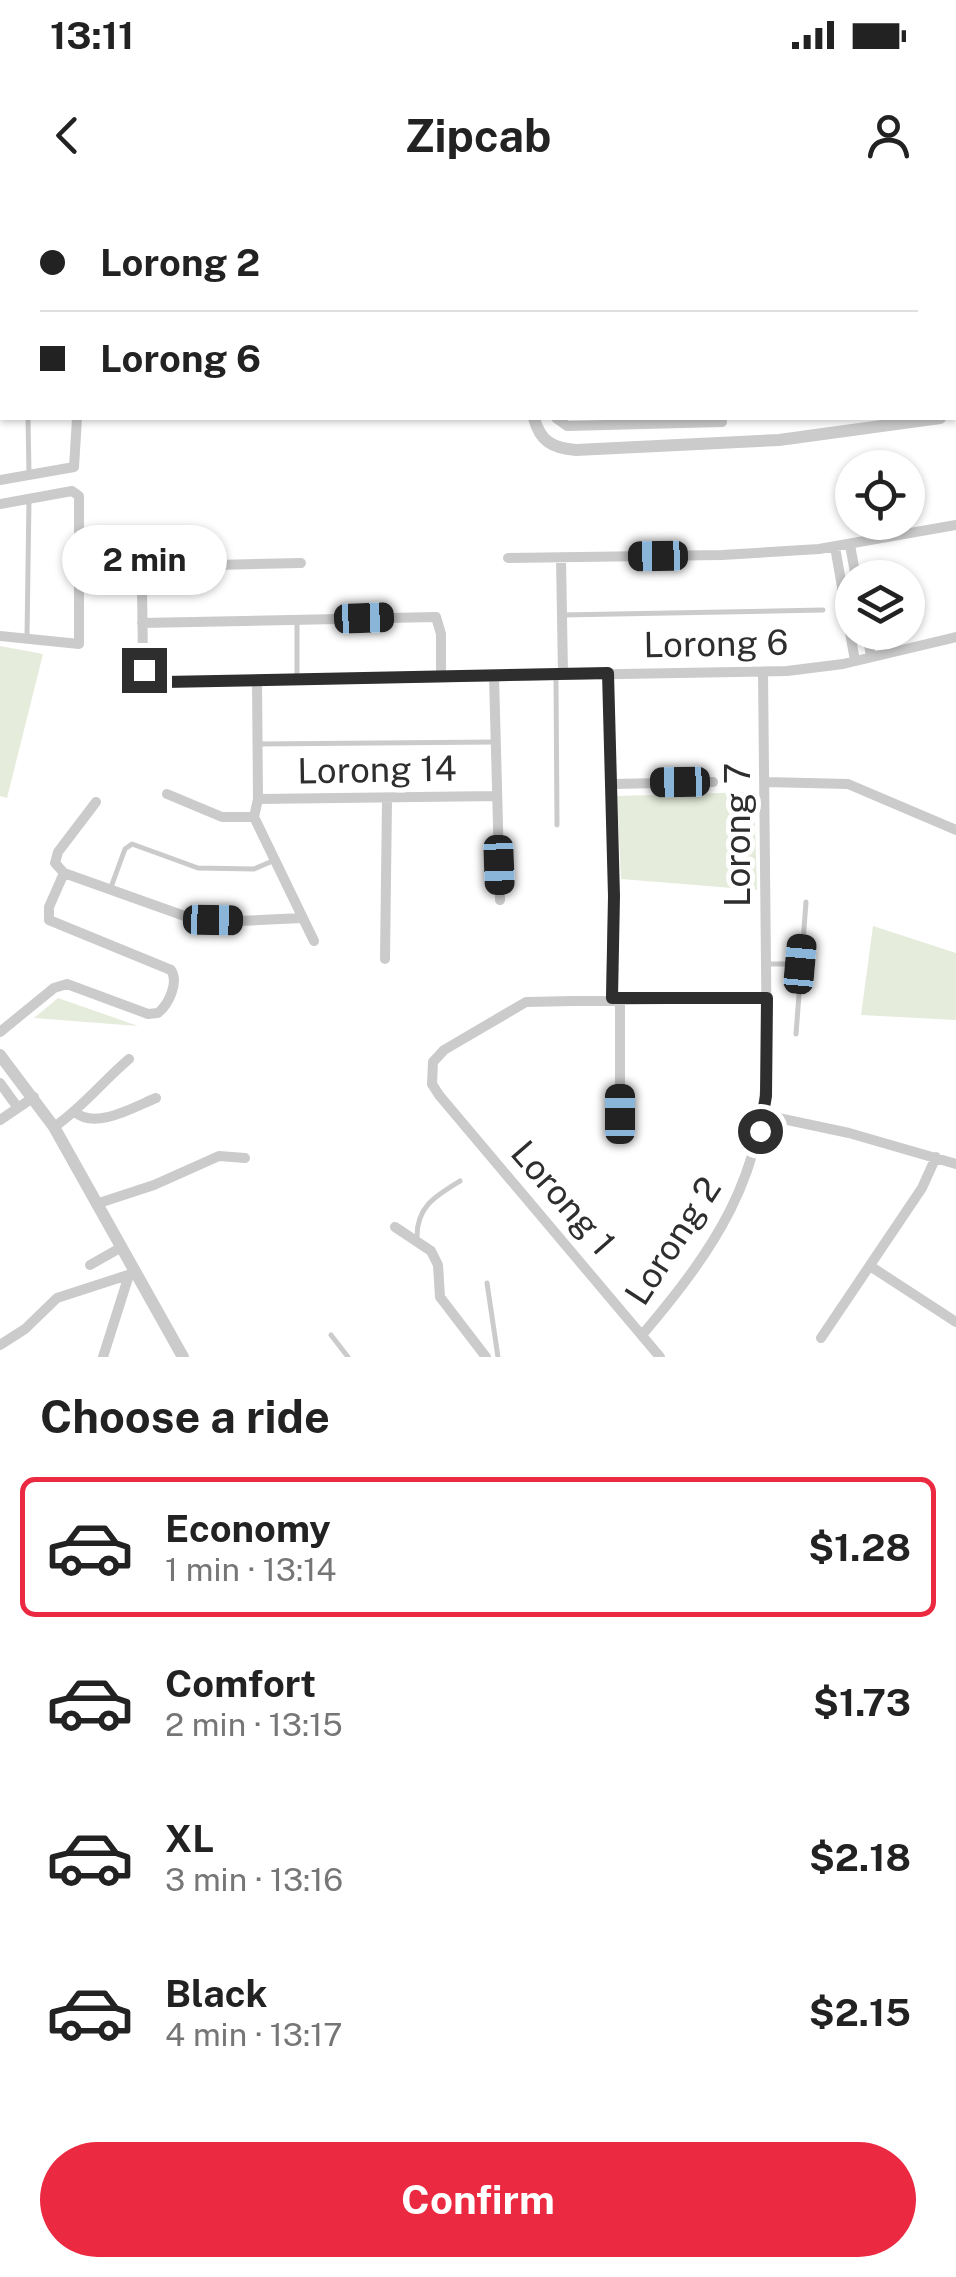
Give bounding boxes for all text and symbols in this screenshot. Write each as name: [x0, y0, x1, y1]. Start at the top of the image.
text: 13:11: [50, 13, 134, 58]
icon: back: [40, 108, 95, 163]
icon: person: [861, 108, 916, 163]
text: Zipcab: [405, 109, 551, 162]
text: Lorong 2: [100, 240, 260, 285]
text: Lorong 6: [100, 336, 261, 381]
map controls: [835, 450, 925, 650]
button: locate: [835, 450, 925, 540]
callout: 2 min: [62, 525, 226, 595]
car: [628, 540, 688, 572]
text: 2 min: [103, 541, 186, 578]
button: layers: [835, 560, 925, 650]
car: [333, 602, 395, 634]
street label: Lorong 6: [643, 622, 789, 665]
route end: [122, 648, 167, 693]
street label: Lorong 14: [297, 748, 457, 791]
street label: Lorong 7: [717, 763, 758, 907]
car: [650, 766, 710, 798]
car: [483, 834, 515, 896]
car: [183, 904, 243, 936]
car: [782, 933, 818, 995]
car: [605, 1084, 635, 1144]
route start: [738, 1109, 783, 1154]
street label: Lorong 1: [503, 1132, 624, 1263]
street label: Lorong 2: [616, 1169, 729, 1312]
text: Choose a ride: [40, 1390, 330, 1443]
icon: car: [45, 1502, 135, 1592]
text: Economy: [165, 1506, 331, 1551]
text: $1.28: [808, 1525, 911, 1570]
text: 1 min · 13:14: [165, 1551, 336, 1588]
icon: car: [45, 1657, 135, 1747]
text: Comfort: [165, 1661, 316, 1706]
text: $1.73: [813, 1680, 911, 1725]
text: 2 min · 13:15: [165, 1706, 343, 1743]
icon: car: [45, 1812, 135, 1902]
text: XL: [165, 1816, 214, 1861]
text: $2.18: [809, 1835, 911, 1880]
text: 3 min · 13:16: [165, 1861, 343, 1898]
icon: car: [45, 1967, 135, 2057]
text: Black: [165, 1971, 268, 2016]
text: $2.15: [809, 1990, 911, 2035]
text: 4 min · 13:17: [165, 2016, 343, 2053]
button: Confirm: [40, 2142, 916, 2257]

